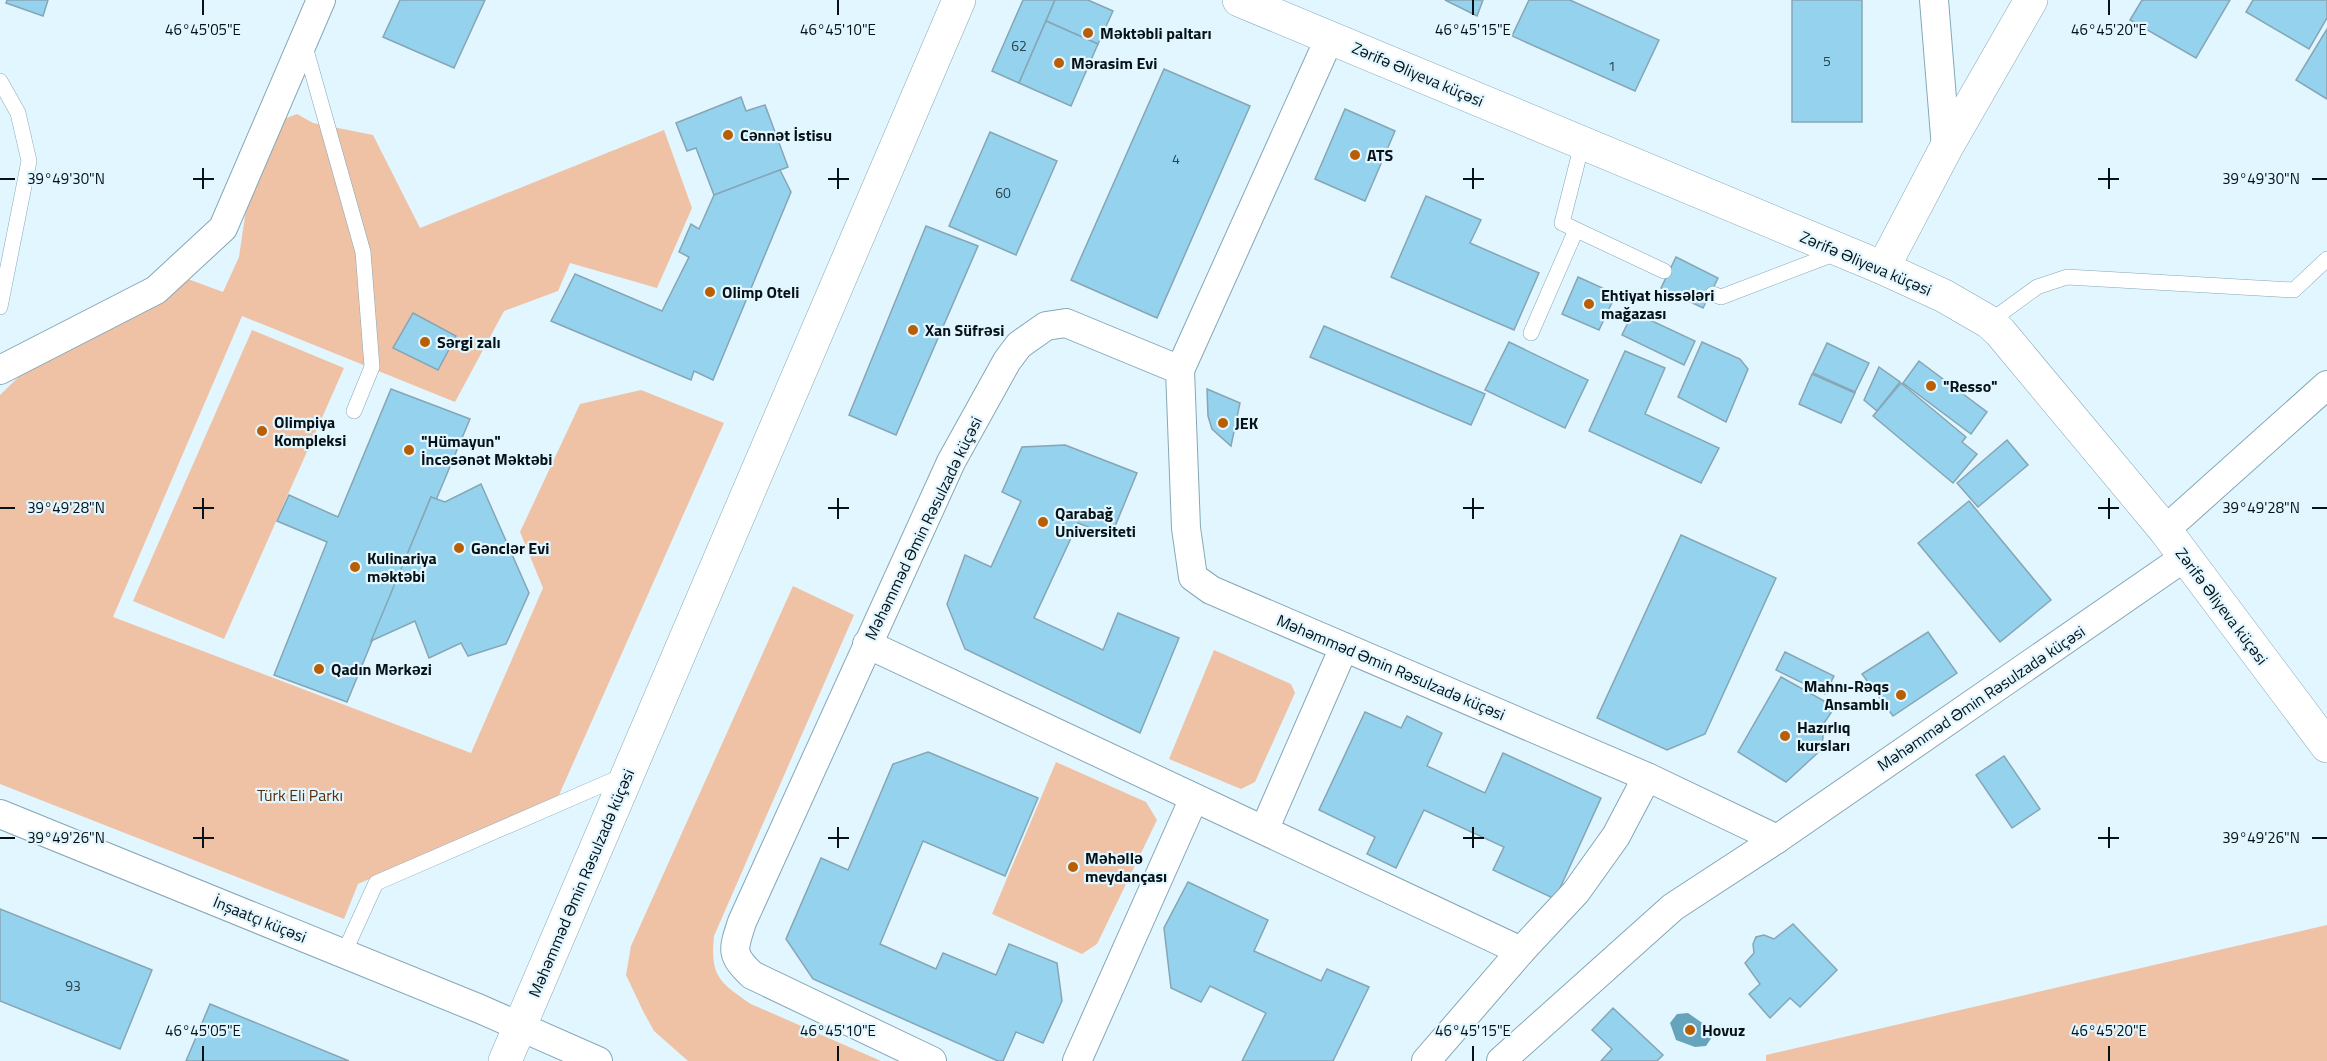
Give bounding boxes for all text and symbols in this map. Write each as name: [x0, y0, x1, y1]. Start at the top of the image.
text: 46°45'05"E: [165, 18, 241, 41]
text: 46°45'10"E: [800, 18, 876, 41]
text: 46°45'15"E: [1435, 18, 1511, 41]
text: 46°45'20"E: [2071, 18, 2147, 41]
place label: Məktəbli paltarı: [1100, 21, 1212, 45]
marker: Məktəbli paltarı: [1081, 26, 1095, 40]
house number: 62: [1011, 35, 1027, 56]
street label: Zərifə Əliyeva küçəsi: [1348, 35, 1488, 113]
house number: 5: [1823, 50, 1831, 71]
place label: Mərasim Evi: [1071, 51, 1157, 75]
house number: 1: [1608, 55, 1616, 76]
marker: Mərasim Evi: [1052, 56, 1066, 70]
place label: Cənnət İstisu: [740, 123, 832, 147]
marker: Cənnət İstisu: [721, 128, 735, 142]
place label: ATS: [1367, 143, 1393, 167]
house number: 4: [1172, 148, 1180, 169]
marker: ATS: [1348, 148, 1362, 162]
text: 39°49'30"N: [27, 167, 105, 190]
text: 39°49'30"N: [2222, 167, 2300, 190]
house number: 60: [995, 182, 1011, 203]
street label: Zərifə Əliyeva küçəsi: [1796, 224, 1936, 302]
place label: Olimp Oteli: [722, 280, 799, 304]
place label: Ehtiyat hissələri mağazası: [1601, 283, 1714, 325]
marker: Olimp Oteli: [703, 285, 717, 299]
marker: Ehtiyat hissələri mağazası: [1582, 297, 1596, 311]
place label: Xan Süfrəsi: [925, 318, 1004, 342]
marker: Xan Süfrəsi: [906, 323, 920, 337]
place label: Sərgi zalı: [437, 330, 501, 354]
marker: Sərgi zalı: [418, 335, 432, 349]
place label: "Resso": [1943, 374, 1998, 398]
marker: "Resso": [1924, 379, 1938, 393]
place label: Olimpiya Kompleksi: [274, 410, 346, 452]
place label: JEK: [1235, 411, 1259, 435]
street label: Məhəmməd Əmin Rəsulzadə küçəsi: [858, 412, 988, 644]
marker: JEK: [1216, 416, 1230, 430]
marker: Olimpiya Kompleksi: [255, 424, 269, 438]
place label: "Hümayun" İncəsənət Məktəbi: [421, 429, 552, 471]
marker: "Hümayun" İncəsənət Məktəbi: [402, 443, 416, 457]
text: 39°49'28"N: [27, 496, 105, 519]
text: 39°49'28"N: [2222, 496, 2300, 519]
place label: Qarabağ Universiteti: [1055, 501, 1136, 543]
marker: Qarabağ Universiteti: [1036, 515, 1050, 529]
place label: Gənclər Evi: [471, 536, 549, 560]
marker: Gənclər Evi: [452, 541, 466, 555]
street label: Zərifə Əliyeva küçəsi: [2170, 542, 2274, 670]
place label: Kulinariya məktəbi: [367, 546, 437, 588]
marker: Kulinariya məktəbi: [348, 560, 362, 574]
street label: Məhəmməd Əmin Rəsulzadə küçəsi: [1273, 608, 1509, 726]
street label: Məhəmməd Əmin Rəsulzadə küçəsi: [1872, 619, 2090, 777]
place label: Qadın Mərkəzi: [331, 657, 432, 681]
marker: Qadın Mərkəzi: [312, 662, 326, 676]
place label: Mahnı-Rəqs Ansamblı: [1804, 674, 1889, 716]
marker: Mahnı-Rəqs Ansamblı: [1894, 688, 1908, 702]
place label: Hazırlıq kursları: [1797, 715, 1851, 757]
marker: Hazırlıq kursları: [1778, 729, 1792, 743]
street label: Məhəmməd Əmin Rəsulzadə küçəsi: [522, 765, 640, 1001]
park label: Türk Eli Parkı: [257, 783, 343, 807]
text: 39°49'26"N: [27, 826, 105, 849]
text: 39°49'26"N: [2222, 826, 2300, 849]
place label: Məhəllə meydançası: [1085, 846, 1167, 888]
marker: Məhəllə meydançası: [1066, 860, 1080, 874]
street label: İnşaatçı küçəsi: [210, 889, 310, 949]
house number: 93: [65, 975, 81, 996]
place label: Hovuz: [1702, 1018, 1745, 1042]
text: 46°45'05"E: [165, 1019, 241, 1042]
text: 46°45'10"E: [800, 1019, 876, 1042]
text: 46°45'15"E: [1435, 1019, 1511, 1042]
text: 46°45'20"E: [2071, 1019, 2147, 1042]
marker: Hovuz: [1683, 1023, 1697, 1037]

